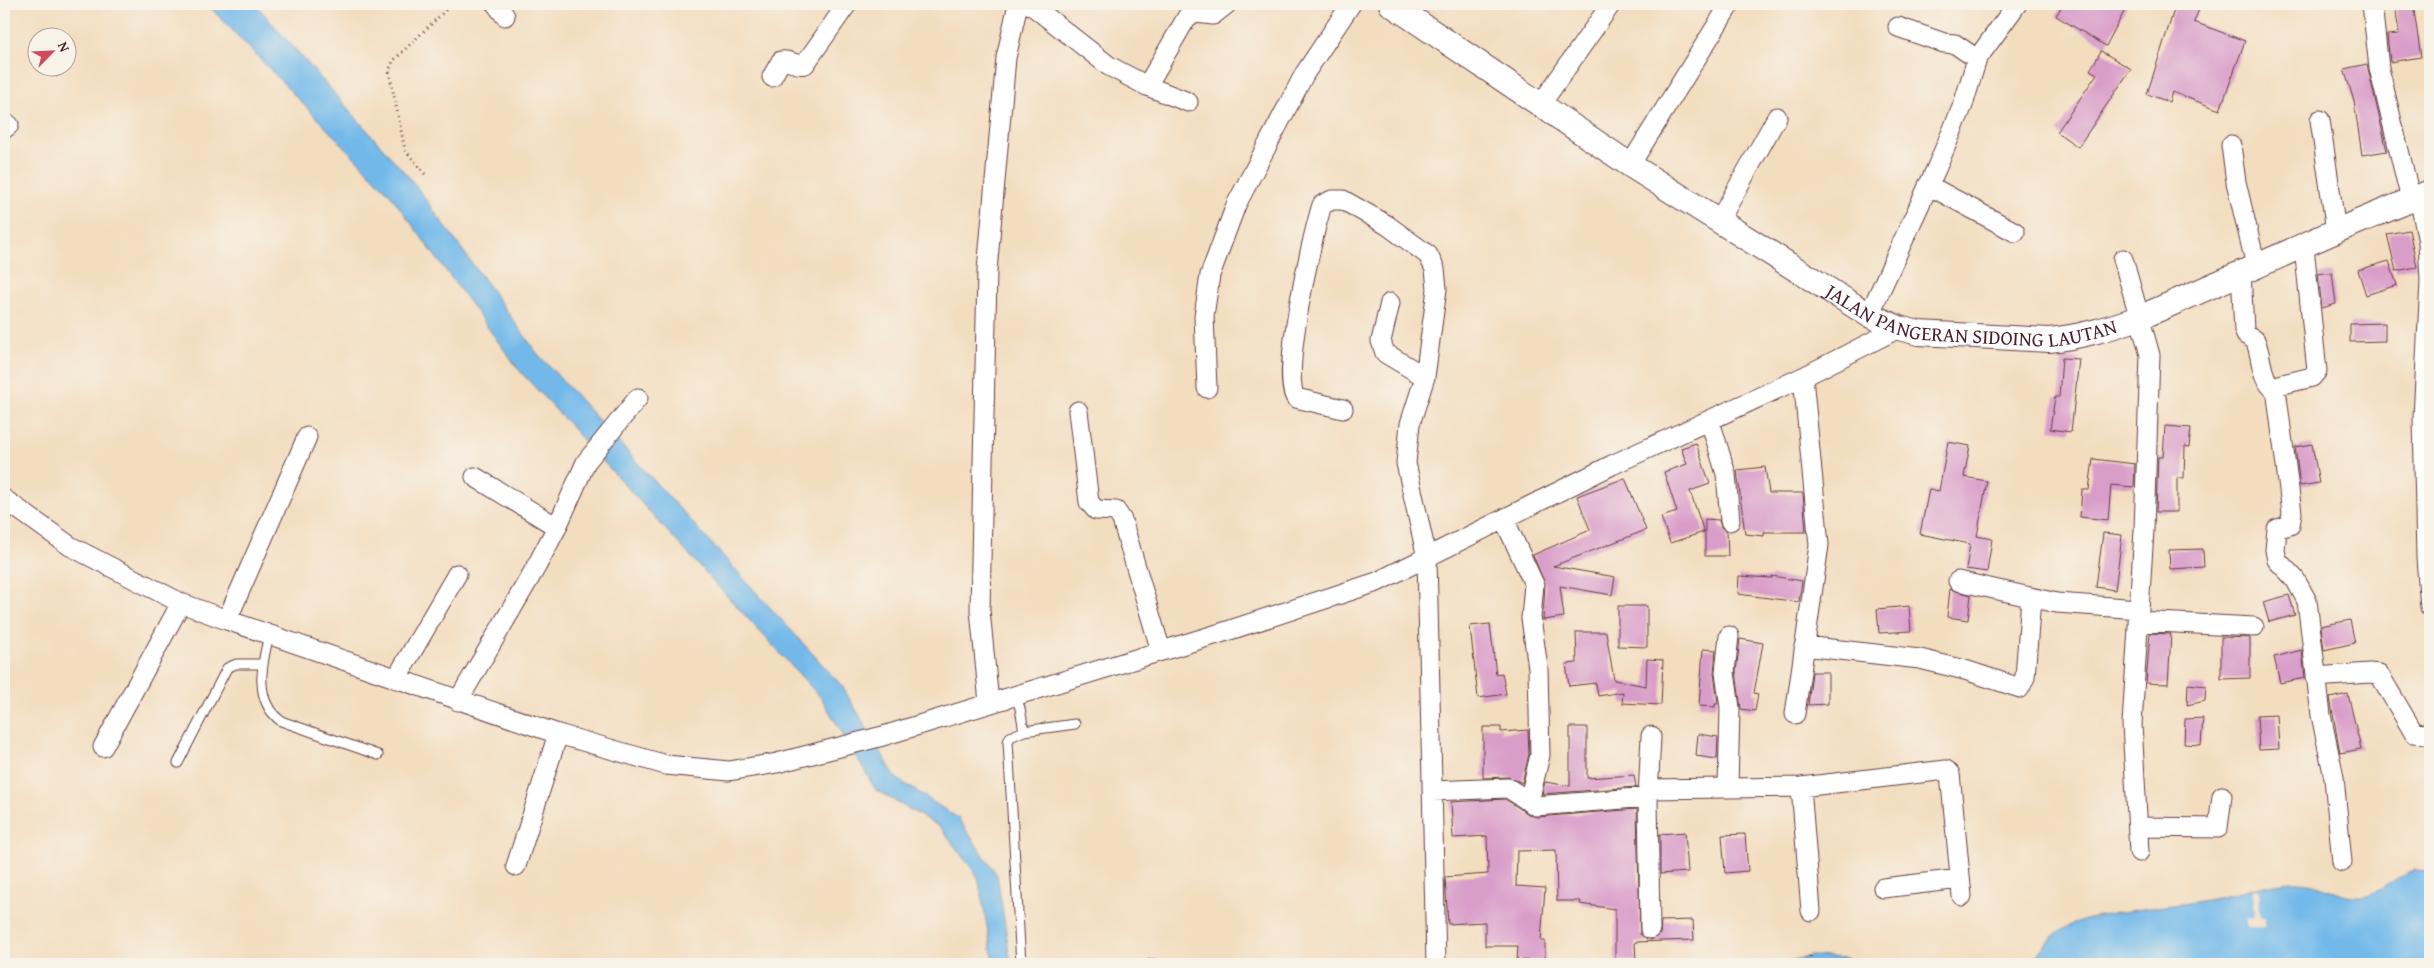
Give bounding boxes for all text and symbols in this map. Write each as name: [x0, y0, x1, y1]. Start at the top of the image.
north arrow: [28, 28, 78, 78]
text: N: [53, 38, 75, 56]
street label: JALAN PANGERAN SIDOING LAUTAN: [1818, 275, 2120, 354]

